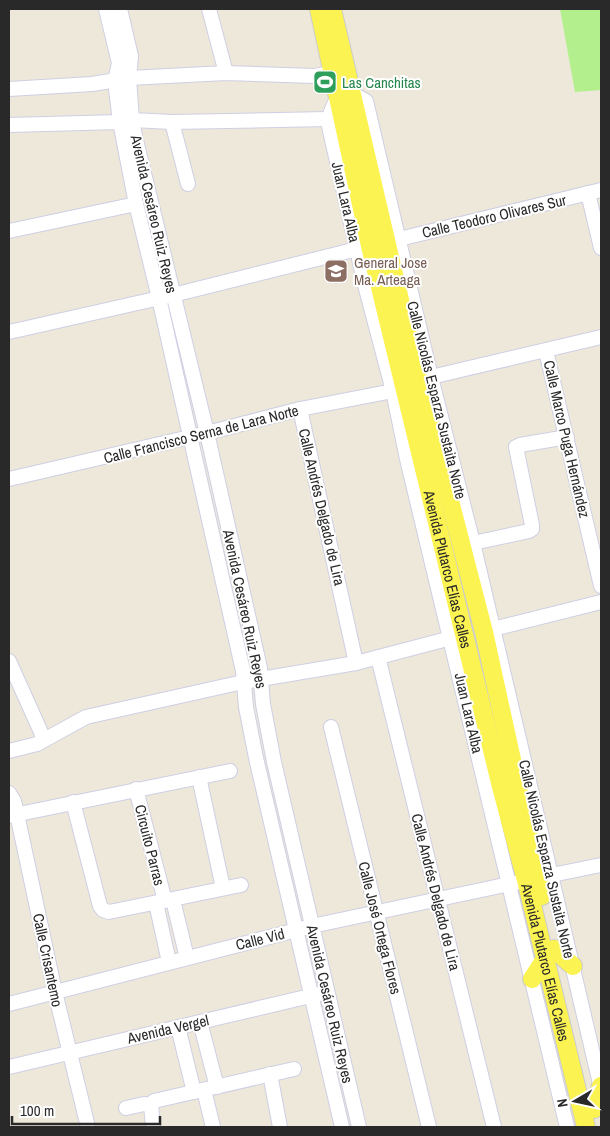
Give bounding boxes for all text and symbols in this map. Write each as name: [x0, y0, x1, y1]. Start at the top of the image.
sports icon: Las Canchitas: [312, 69, 338, 95]
place label: Las Canchitas: [342, 72, 421, 93]
street label: Avenida Cesáreo Ruiz Reyes: [125, 132, 182, 295]
street label: Juan Lara Alba: [327, 160, 365, 244]
street label: Calle Teodoro Olivares Sur: [420, 189, 568, 243]
place label: General Jose Ma. Arteaga: [354, 252, 427, 290]
school or university icon: General Jose Ma. Arteaga: [323, 258, 349, 284]
street label: Calle Nicolás Esparza Sustaita Norte: [402, 299, 472, 501]
street label: Calle Marco Puga Hernández: [539, 358, 595, 520]
street label: Calle Francisco Serna de Lara Norte: [101, 400, 301, 468]
street label: Calle Andrés Delgado de Lira: [294, 426, 350, 588]
street label: Avenida Plutarco Elías Calles: [419, 487, 478, 650]
street label: Avenida Cesáreo Ruiz Reyes: [218, 527, 272, 690]
street label: Juan Lara Alba: [450, 671, 488, 755]
street label: Calle Nicolás Esparza Sustaita Norte: [514, 758, 580, 960]
street label: Circuito Parras: [130, 802, 170, 888]
street label: Calle Andrés Delgado de Lira: [406, 812, 466, 973]
street label: Calle José Ortega Flores: [353, 859, 407, 997]
street label: Avenida Plutarco Elías Calles: [516, 880, 575, 1043]
street label: Calle Crisantemo: [28, 911, 68, 1009]
street label: Avenida Cesáreo Ruiz Reyes: [301, 922, 358, 1085]
street label: Calle Vid: [233, 923, 287, 955]
street label: Avenida Vergel: [124, 1009, 211, 1049]
north arrow: [550, 1076, 600, 1126]
scale bar: [12, 1094, 160, 1126]
text: N: [553, 1098, 572, 1109]
text: 100 m: [20, 1100, 54, 1121]

